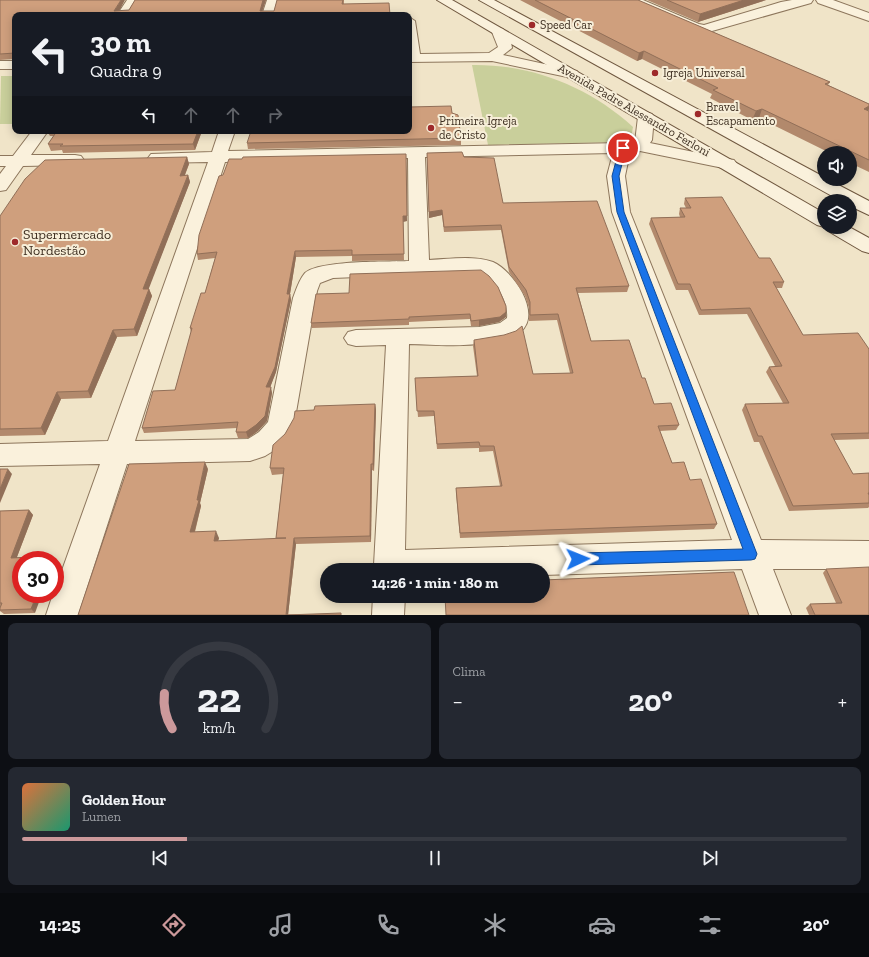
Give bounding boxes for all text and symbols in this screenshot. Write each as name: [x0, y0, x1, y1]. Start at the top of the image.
place label: Speed Car: [540, 18, 592, 32]
marker: Speed Car: [527, 20, 537, 30]
text: 30 m: [90, 26, 151, 59]
icon: left: [24, 28, 76, 80]
text: Quadra 9: [90, 60, 162, 82]
street label: Avenida Padre Alessandro Ferloni: [555, 61, 713, 160]
place label: Igreja Universal: [663, 66, 745, 81]
marker: Igreja Universal: [650, 68, 660, 78]
place label: Bravel Escapamento: [706, 100, 776, 128]
icon: left: [138, 104, 160, 126]
icon: ahead: [180, 104, 202, 126]
icon: ahead: [222, 104, 244, 126]
icon: right: [264, 104, 286, 126]
marker: Bravel Escapamento: [693, 109, 703, 119]
place label: Primeira Igreja de Cristo: [439, 114, 517, 142]
marker: Primeira Igreja de Cristo: [426, 123, 436, 133]
pin: [606, 131, 640, 165]
icon: arrive: [612, 137, 634, 159]
map controls: [817, 146, 857, 234]
button: sound: [817, 146, 857, 186]
button: layers: [817, 194, 857, 234]
place label: Supermercado Nordestão: [23, 226, 111, 259]
marker: Supermercado Nordestão: [10, 237, 20, 247]
position arrow: [557, 538, 599, 580]
speed limit sign: 30: [12, 551, 64, 603]
text: 14:26 · 1 min · 180 m: [372, 574, 498, 592]
text: Clima: [453, 664, 486, 679]
text: 22: [197, 673, 242, 723]
text: 20°: [628, 683, 672, 719]
text: −: [453, 688, 463, 715]
text: +: [838, 688, 847, 715]
text: km/h: [203, 720, 236, 737]
text: Golden Hour: [82, 791, 166, 809]
text: Lumen: [82, 809, 121, 824]
icon: previous: [149, 847, 171, 869]
icon: pause: [424, 847, 446, 869]
icon: next: [699, 847, 721, 869]
icon: directions: [160, 911, 188, 939]
icon: music: [267, 911, 295, 939]
icon: phone: [374, 911, 402, 939]
icon: climate: [481, 911, 509, 939]
icon: car: [588, 911, 616, 939]
icon: filters: [696, 911, 724, 939]
text: 14:25: [40, 914, 81, 936]
text: 20°: [803, 914, 829, 936]

